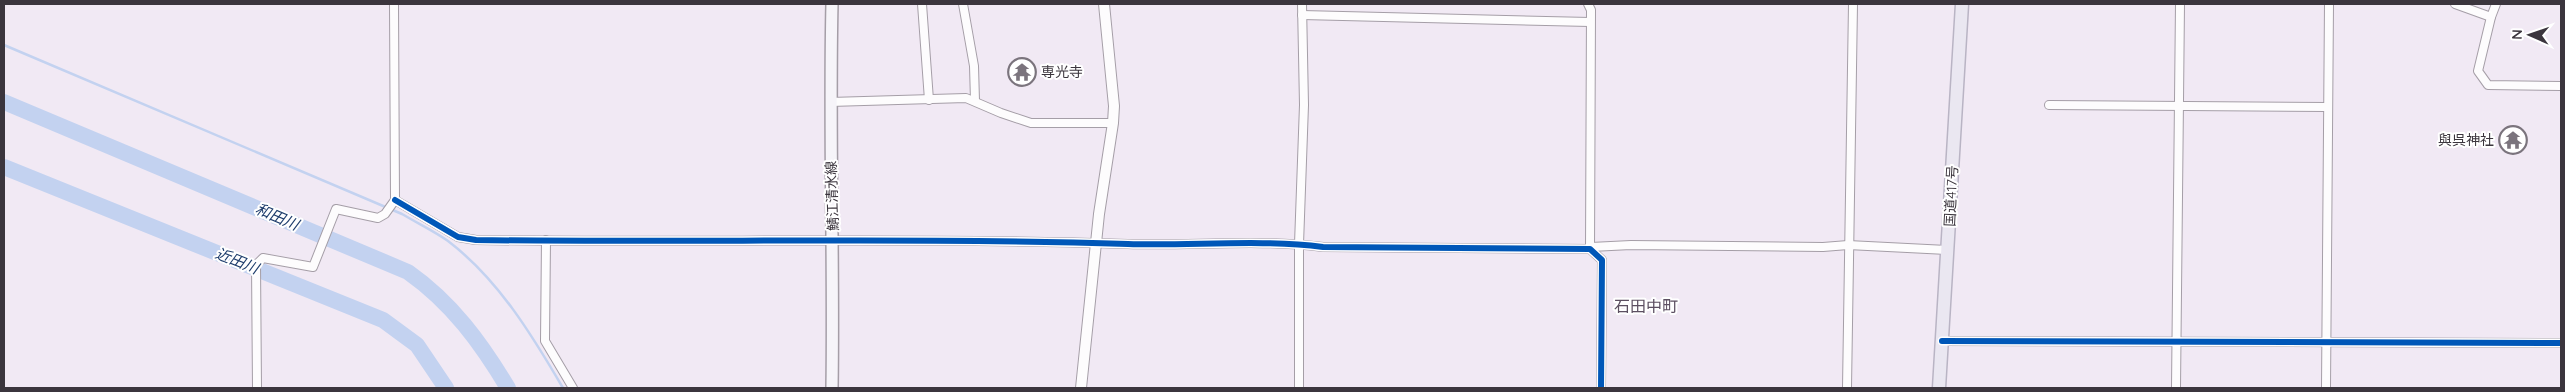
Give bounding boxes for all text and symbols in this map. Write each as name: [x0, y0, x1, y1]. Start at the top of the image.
north arrow: [2505, 10, 2555, 60]
text: N: [2508, 29, 2526, 40]
temple icon: 専光寺: [1007, 57, 1037, 87]
place label: 専光寺: [1041, 63, 1083, 81]
temple icon: 與呉神社: [2498, 125, 2528, 155]
place label: 與呉神社: [2438, 131, 2494, 149]
street label: 鯖江清水線: [822, 161, 842, 231]
street label: 国道417号: [1940, 165, 1962, 227]
water label: 和田川: [253, 199, 303, 235]
water label: 近田川: [213, 243, 263, 279]
district label: 石田中町: [1614, 296, 1678, 316]

